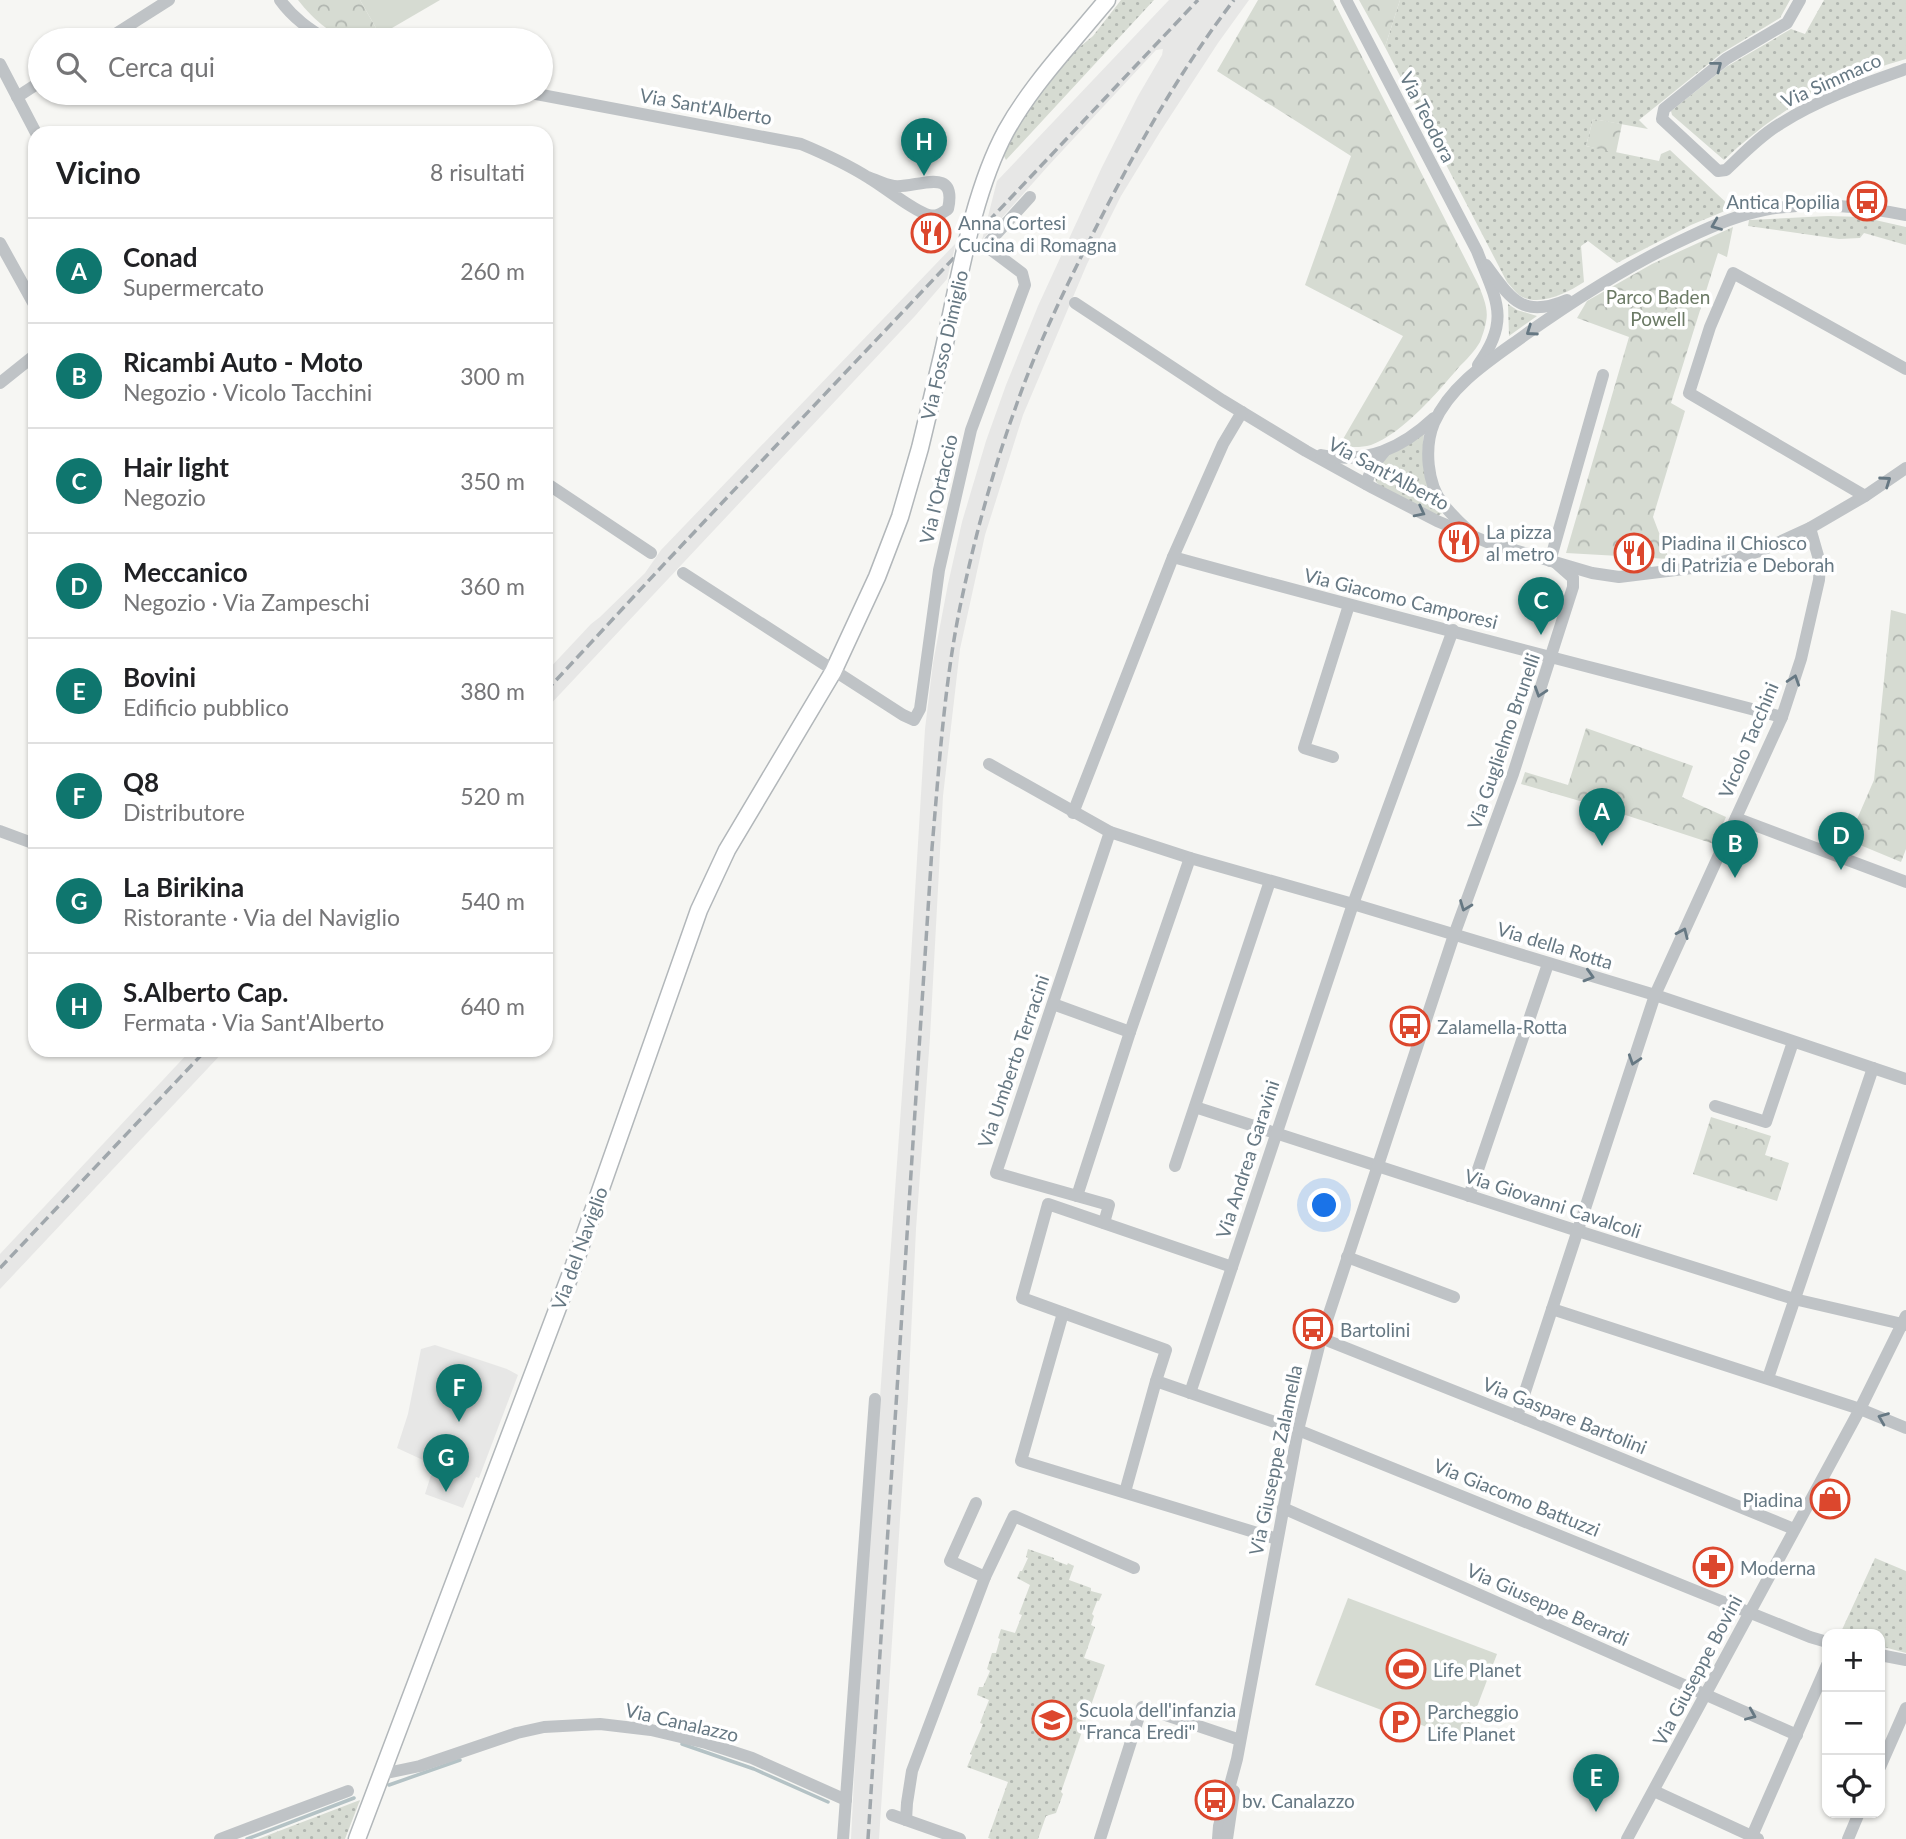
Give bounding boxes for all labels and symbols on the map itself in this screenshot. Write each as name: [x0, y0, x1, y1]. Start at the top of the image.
street label: Via Simmaco: [1777, 48, 1885, 112]
one-way arrow: [1710, 62, 1722, 75]
street label: Via Teodora: [1395, 68, 1461, 166]
street label: Via Sant'Alberto: [638, 83, 774, 129]
pin: H: [901, 118, 947, 176]
bus stop icon: Antica Popilia: [1846, 180, 1888, 222]
place label: Antica Popilia: [1726, 190, 1840, 213]
place label: Anna Cortesi Cucina di Romagna: [958, 211, 1117, 256]
restaurant icon: Anna Cortesi Cucina di Romagna: [910, 212, 952, 254]
one-way arrow: [1711, 217, 1723, 231]
street label: Via Fosso Dimiglio: [916, 268, 972, 422]
park label: Parco Baden Powell: [1606, 285, 1710, 330]
one-way arrow: [1526, 323, 1539, 335]
street label: Via Sant'Alberto: [1324, 431, 1454, 515]
street label: Via l'Ortaccio: [914, 432, 962, 546]
one-way arrow: [1878, 477, 1891, 490]
one-way arrow: [1413, 504, 1425, 517]
place label: La pizza al metro: [1486, 520, 1555, 565]
restaurant icon: La pizza al metro: [1438, 521, 1480, 563]
place label: Piadina il Chiosco di Patrizia e Deborah: [1661, 531, 1835, 576]
restaurant icon: Piadina il Chiosco di Patrizia e Deborah: [1613, 532, 1655, 574]
street label: Via Giacomo Camporesi: [1302, 563, 1500, 633]
pin: C: [1518, 577, 1564, 635]
street label: Via Guglielmo Brunelli: [1462, 650, 1544, 832]
one-way arrow: [1786, 674, 1800, 687]
street label: Vicolo Tacchini: [1713, 679, 1783, 801]
one-way arrow: [1534, 685, 1548, 697]
pin: A: [1579, 788, 1625, 846]
pin: D: [1818, 812, 1864, 870]
pin: B: [1712, 820, 1758, 878]
one-way arrow: [1459, 900, 1473, 912]
street label: Via della Rotta: [1494, 916, 1616, 974]
one-way arrow: [1675, 928, 1689, 940]
one-way arrow: [1583, 968, 1595, 982]
street label: Via Umberto Terracini: [973, 972, 1053, 1150]
bus stop icon: Zalamella-Rotta: [1389, 1005, 1431, 1047]
place label: Zalamella-Rotta: [1437, 1015, 1567, 1038]
one-way arrow: [1628, 1054, 1642, 1066]
street label: Via Andrea Garavini: [1211, 1077, 1283, 1241]
street label: Via Giovanni Cavalcoli: [1462, 1164, 1644, 1242]
street label: Via del Naviglio: [546, 1183, 612, 1313]
your location: [1307, 1188, 1341, 1222]
bus stop icon: Bartolini: [1292, 1308, 1334, 1350]
place label: Bartolini: [1340, 1318, 1410, 1341]
street label: Via Giuseppe Zalamella: [1244, 1363, 1306, 1557]
pin: F: [436, 1364, 482, 1422]
street label: Via Gaspare Bartolini: [1480, 1372, 1650, 1458]
one-way arrow: [1878, 1413, 1890, 1427]
pin: G: [423, 1434, 469, 1492]
street label: Via Giacomo Battuzzi: [1431, 1453, 1603, 1541]
shop icon: Piadina: [1809, 1478, 1851, 1520]
place label: Piadina: [1742, 1488, 1803, 1511]
pharmacy icon: Moderna: [1692, 1546, 1734, 1588]
place label: Moderna: [1740, 1556, 1816, 1579]
street label: Via Giuseppe Berardi: [1463, 1558, 1633, 1650]
street label: Via Giuseppe Bovini: [1648, 1591, 1746, 1749]
sports icon: Life Planet: [1385, 1648, 1427, 1690]
place label: Life Planet: [1433, 1658, 1521, 1681]
street label: Via Canalazzo: [623, 1698, 741, 1746]
place label: Scuola dell'infanzia "Franca Eredi": [1079, 1698, 1236, 1743]
school or university icon: Scuola dell'infanzia "Franca Eredi": [1031, 1699, 1073, 1741]
place label: Parcheggio Life Planet: [1427, 1700, 1519, 1745]
parking icon: Parcheggio Life Planet: [1379, 1701, 1421, 1743]
one-way arrow: [1744, 1707, 1756, 1721]
pin: E: [1573, 1754, 1619, 1812]
bus stop icon: bv. Canalazzo: [1194, 1779, 1236, 1821]
place label: bv. Canalazzo: [1242, 1789, 1355, 1812]

